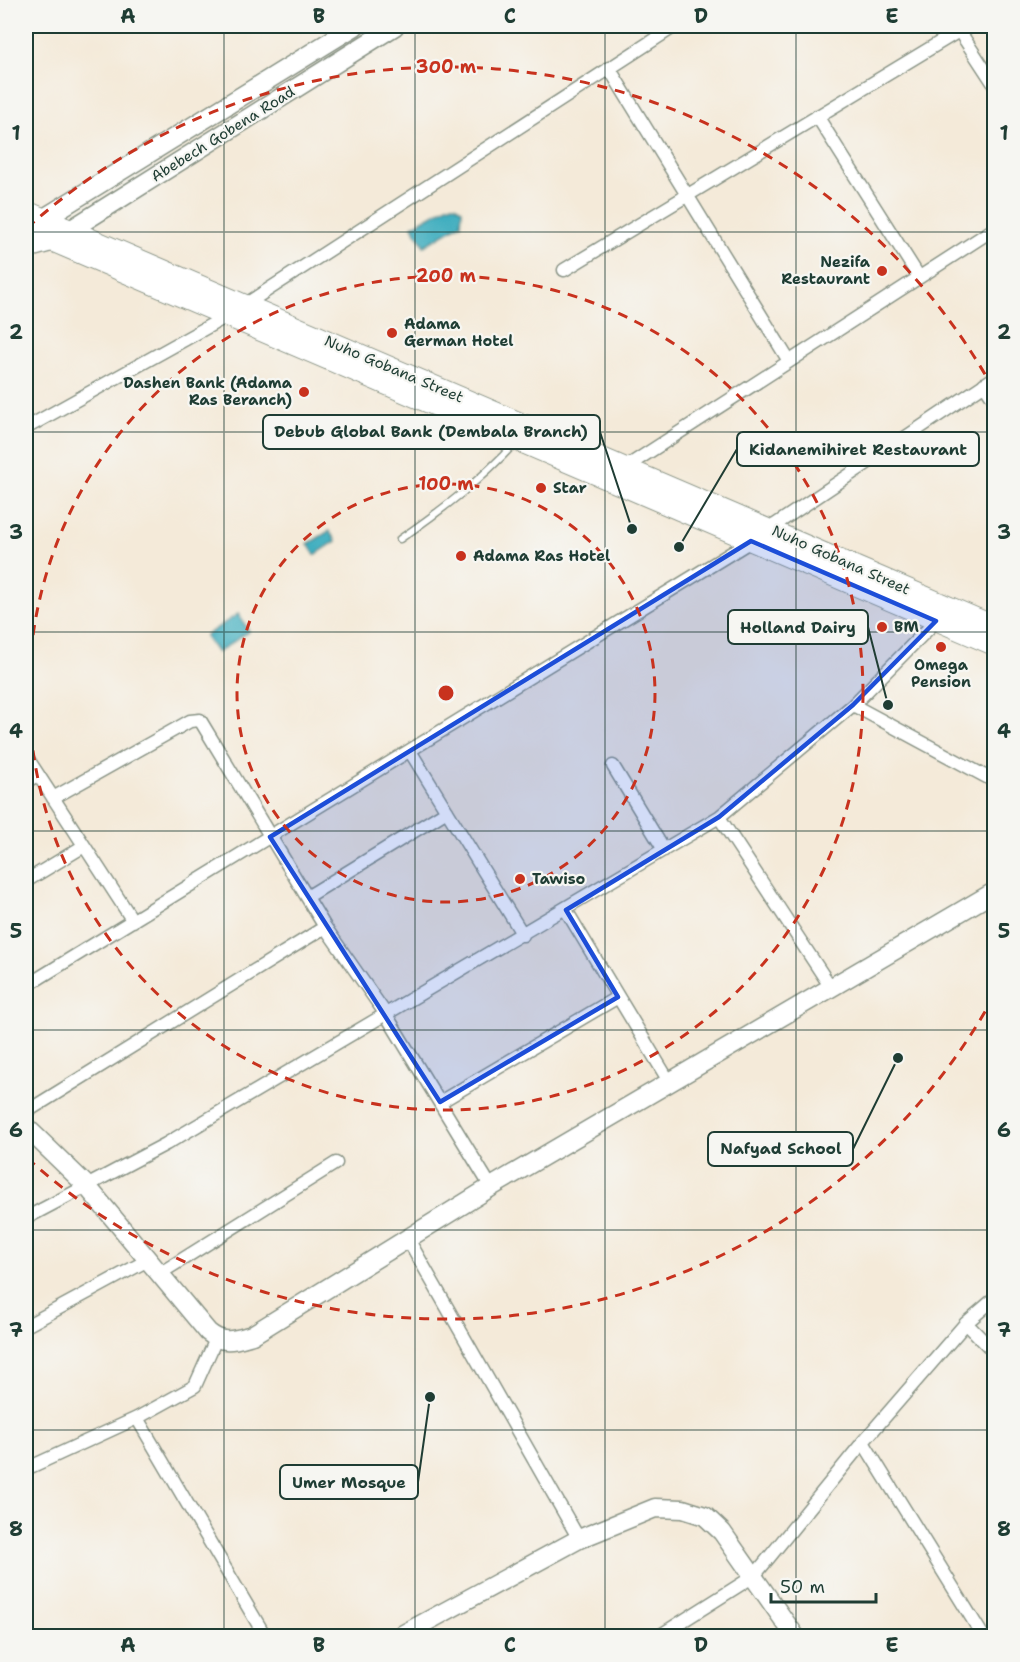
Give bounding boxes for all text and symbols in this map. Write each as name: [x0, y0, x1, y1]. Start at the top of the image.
text: A: [120, 3, 136, 29]
text: B: [313, 3, 325, 29]
text: C: [504, 3, 516, 29]
text: D: [694, 3, 708, 29]
text: E: [885, 3, 899, 29]
text: 300 m: [416, 55, 477, 79]
street label: Abebech Gobena Road: [147, 81, 299, 186]
text: 1: [11, 120, 21, 146]
text: 1: [999, 120, 1009, 146]
place label: Nezifa Restaurant: [781, 252, 871, 289]
text: 200 m: [416, 264, 477, 288]
marker: Nezifa Restaurant: [875, 264, 889, 278]
place label: Adama German Hotel: [404, 314, 514, 351]
text: 2: [9, 319, 23, 345]
text: 2: [997, 319, 1011, 345]
marker: Adama German Hotel: [385, 326, 399, 340]
street label: Nuho Gobana Street: [321, 331, 467, 407]
place label: Dashen Bank (Adama Ras Beranch): [123, 373, 293, 410]
marker: Dashen Bank (Adama Ras Beranch): [297, 385, 311, 399]
callout: Debub Global Bank (Dembala Branch): [263, 415, 600, 449]
text: Debub Global Bank (Dembala Branch): [274, 421, 588, 442]
callout: Kidanemihiret Restaurant: [737, 432, 979, 466]
text: Kidanemihiret Restaurant: [749, 439, 967, 460]
text: 100 m: [418, 472, 474, 496]
place label: Star: [553, 478, 587, 498]
marker: Star: [534, 481, 548, 495]
text: 3: [9, 519, 23, 545]
text: 3: [997, 519, 1011, 545]
street label: Nuho Gobana Street: [769, 521, 913, 599]
place label: Adama Ras Hotel: [473, 546, 610, 566]
marker: Adama Ras Hotel: [454, 549, 468, 563]
callout: Holland Dairy: [728, 610, 868, 644]
text: Holland Dairy: [740, 617, 856, 638]
place label: BM: [894, 617, 919, 637]
marker: BM: [875, 620, 889, 634]
marker: Omega Pension: [934, 640, 948, 654]
place label: Omega Pension: [911, 655, 971, 692]
centre of rings: [436, 683, 456, 703]
text: 4: [9, 718, 23, 744]
text: 4: [997, 718, 1011, 744]
place label: Tawiso: [532, 869, 586, 889]
marker: Tawiso: [513, 872, 527, 886]
text: 5: [10, 918, 22, 944]
text: 5: [998, 918, 1010, 944]
text: 6: [9, 1117, 23, 1143]
text: 6: [997, 1117, 1011, 1143]
callout: Nafyad School: [708, 1132, 853, 1166]
text: Nafyad School: [720, 1138, 842, 1159]
text: 7: [9, 1317, 23, 1343]
text: 7: [997, 1317, 1011, 1343]
callout: Umer Mosque: [280, 1465, 418, 1499]
text: Umer Mosque: [292, 1472, 406, 1493]
text: 8: [9, 1516, 23, 1542]
text: 8: [997, 1516, 1011, 1542]
scale bar: [771, 1566, 876, 1604]
text: 50 m: [780, 1575, 825, 1599]
text: A: [120, 1632, 136, 1658]
text: B: [313, 1632, 325, 1658]
text: C: [504, 1632, 516, 1658]
text: D: [694, 1632, 708, 1658]
text: E: [885, 1632, 899, 1658]

